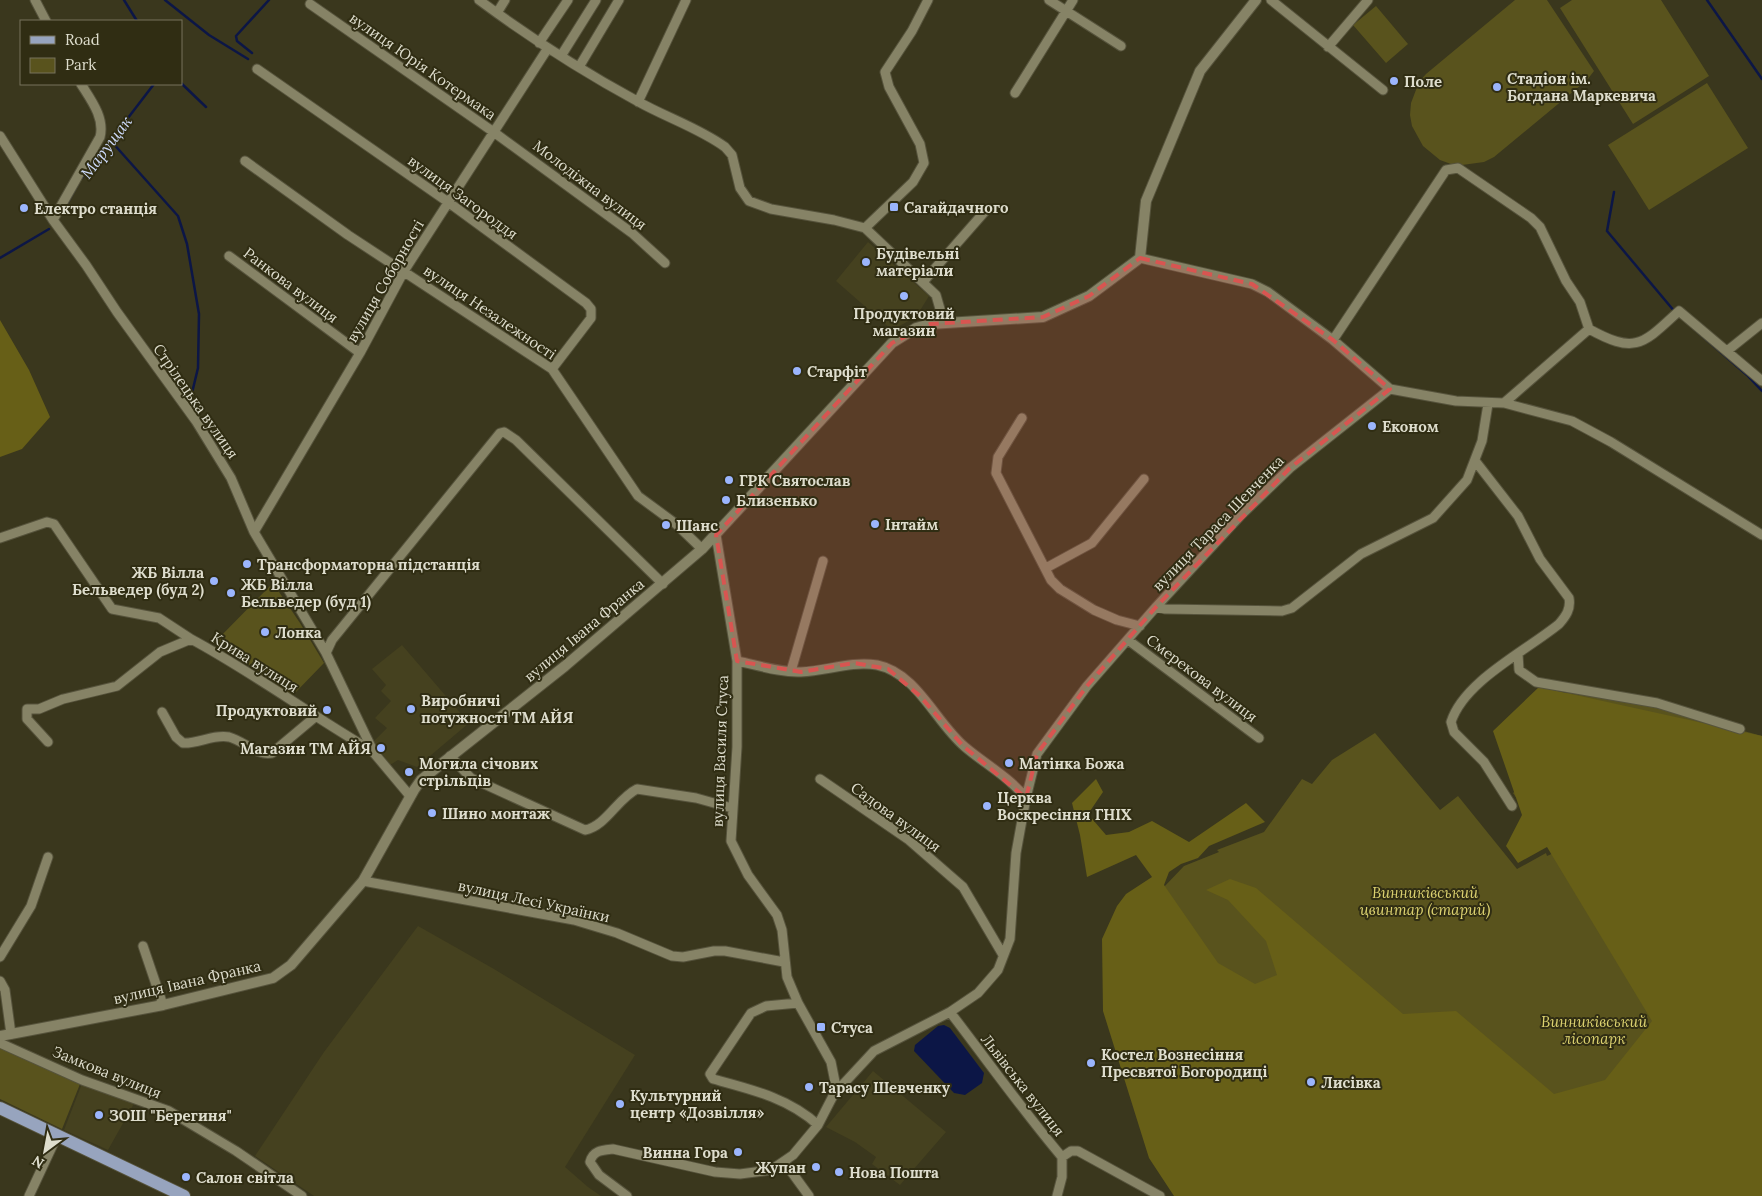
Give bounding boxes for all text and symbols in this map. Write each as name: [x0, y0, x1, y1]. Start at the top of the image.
street label: вулиця Юрія Котермака: [346, 8, 500, 124]
legend: [20, 20, 182, 85]
text: Road: [65, 30, 100, 49]
text: Park: [65, 55, 96, 74]
place label: Стадіон ім. Богдана Маркевича: [1507, 69, 1656, 105]
place label: Поле: [1404, 72, 1442, 91]
marker: Поле: [1388, 75, 1400, 87]
marker: Стадіон ім. Богдана Маркевича: [1491, 81, 1503, 93]
water label: Марущак: [76, 112, 136, 182]
street label: Молодіжна вулиця: [529, 136, 651, 234]
street label: вулиця Загороддя: [404, 151, 522, 243]
place label: Сагайдачного: [904, 198, 1009, 217]
place label: Електро станція: [34, 199, 157, 218]
marker: Сагайдачного: [888, 201, 900, 213]
marker: Електро станція: [18, 202, 30, 214]
street label: вулиця Соборності: [342, 216, 428, 346]
street label: Ранкова вулиця: [240, 243, 342, 327]
place label: Будівельні матеріали: [876, 244, 959, 280]
marker: Будівельні матеріали: [860, 256, 872, 268]
street label: вулиця Незалежності: [420, 261, 560, 363]
marker: Продуктовий магазин: [898, 290, 910, 302]
place label: Продуктовий магазин: [853, 304, 955, 340]
street label: Стрілецька вулиця: [149, 340, 243, 462]
place label: Старфіт: [807, 362, 867, 381]
marker: Старфіт: [791, 365, 803, 377]
place label: Економ: [1382, 417, 1439, 436]
marker: Економ: [1366, 420, 1378, 432]
street label: вулиця Тараса Шевченка: [1148, 451, 1288, 595]
place label: ГРК Святослав: [739, 471, 851, 490]
marker: ГРК Святослав: [723, 474, 735, 486]
place label: Близенько: [736, 491, 818, 510]
marker: Близенько: [720, 494, 732, 506]
place label: Інтайм: [885, 515, 938, 534]
place label: Шанс: [676, 516, 718, 535]
marker: Інтайм: [869, 518, 881, 530]
marker: Шанс: [660, 519, 672, 531]
place label: Трансформаторна підстанція: [257, 555, 480, 574]
marker: Трансформаторна підстанція: [241, 558, 253, 570]
place label: ЖБ Вілла Бельведер (буд 2): [72, 563, 205, 600]
street label: вулиця Івана Франка: [520, 574, 648, 686]
marker: ЖБ Вілла Бельведер (буд 2): [208, 575, 220, 587]
place label: ЖБ Вілла Бельведер (буд 1): [241, 575, 372, 612]
marker: ЖБ Вілла Бельведер (буд 1): [225, 587, 237, 599]
place label: Лонка: [275, 623, 322, 642]
marker: Лонка: [259, 626, 271, 638]
street label: Крива вулиця: [208, 628, 302, 696]
street label: Смерекова вулиця: [1143, 630, 1261, 726]
street label: вулиця Василя Стуса: [708, 674, 732, 827]
place label: Виробничі потужності ТМ АЙЯ: [421, 691, 573, 727]
place label: Продуктовий: [216, 701, 317, 720]
marker: Виробничі потужності ТМ АЙЯ: [405, 703, 417, 715]
marker: Продуктовий: [321, 704, 333, 716]
place label: Магазин ТМ АЙЯ: [240, 739, 371, 758]
marker: Магазин ТМ АЙЯ: [375, 742, 387, 754]
place label: Могила січових стрільців: [419, 754, 538, 790]
place label: Матінка Божа: [1019, 754, 1125, 773]
marker: Матінка Божа: [1003, 757, 1015, 769]
marker: Могила січових стрільців: [403, 766, 415, 778]
street label: Садова вулиця: [847, 778, 945, 856]
place label: Церква Воскресіння ГНІХ: [997, 788, 1132, 824]
marker: Церква Воскресіння ГНІХ: [981, 800, 993, 812]
place label: Шино монтаж: [442, 804, 551, 823]
marker: Шино монтаж: [426, 807, 438, 819]
street label: вулиця Лесі Українки: [456, 876, 612, 926]
park label: Винниківський цвинтар (старий): [1360, 883, 1490, 920]
street label: вулиця Івана Франка: [111, 956, 263, 1008]
park label: Винниківський лісопарк: [1541, 1012, 1647, 1048]
place label: Стуса: [831, 1018, 873, 1037]
marker: Стуса: [815, 1021, 827, 1033]
street label: Львівська вулиця: [977, 1030, 1069, 1140]
street label: Замкова вулиця: [50, 1042, 164, 1102]
place label: Костел Вознесіння Пресвятої Богородиці: [1101, 1045, 1267, 1081]
marker: Костел Вознесіння Пресвятої Богородиці: [1085, 1057, 1097, 1069]
place label: Лисівка: [1321, 1073, 1381, 1092]
marker: Лисівка: [1305, 1076, 1317, 1088]
place label: Тарасу Шевченку: [819, 1078, 951, 1097]
marker: Тарасу Шевченку: [803, 1081, 815, 1093]
place label: Культурний центр «Дозвілля»: [630, 1086, 765, 1122]
marker: Культурний центр «Дозвілля»: [614, 1098, 626, 1110]
place label: ЗОШ "Берегиня": [109, 1106, 232, 1125]
marker: ЗОШ "Берегиня": [93, 1109, 105, 1121]
north arrow: [20, 1126, 70, 1176]
place label: Винна Гора: [642, 1143, 728, 1162]
marker: Винна Гора: [732, 1146, 744, 1158]
text: N: [29, 1151, 47, 1173]
place label: Жупан: [755, 1158, 806, 1177]
marker: Жупан: [810, 1161, 822, 1173]
place label: Нова Пошта: [849, 1163, 939, 1182]
marker: Нова Пошта: [833, 1166, 845, 1178]
place label: Салон світла: [196, 1168, 294, 1187]
marker: Салон світла: [180, 1171, 192, 1183]

